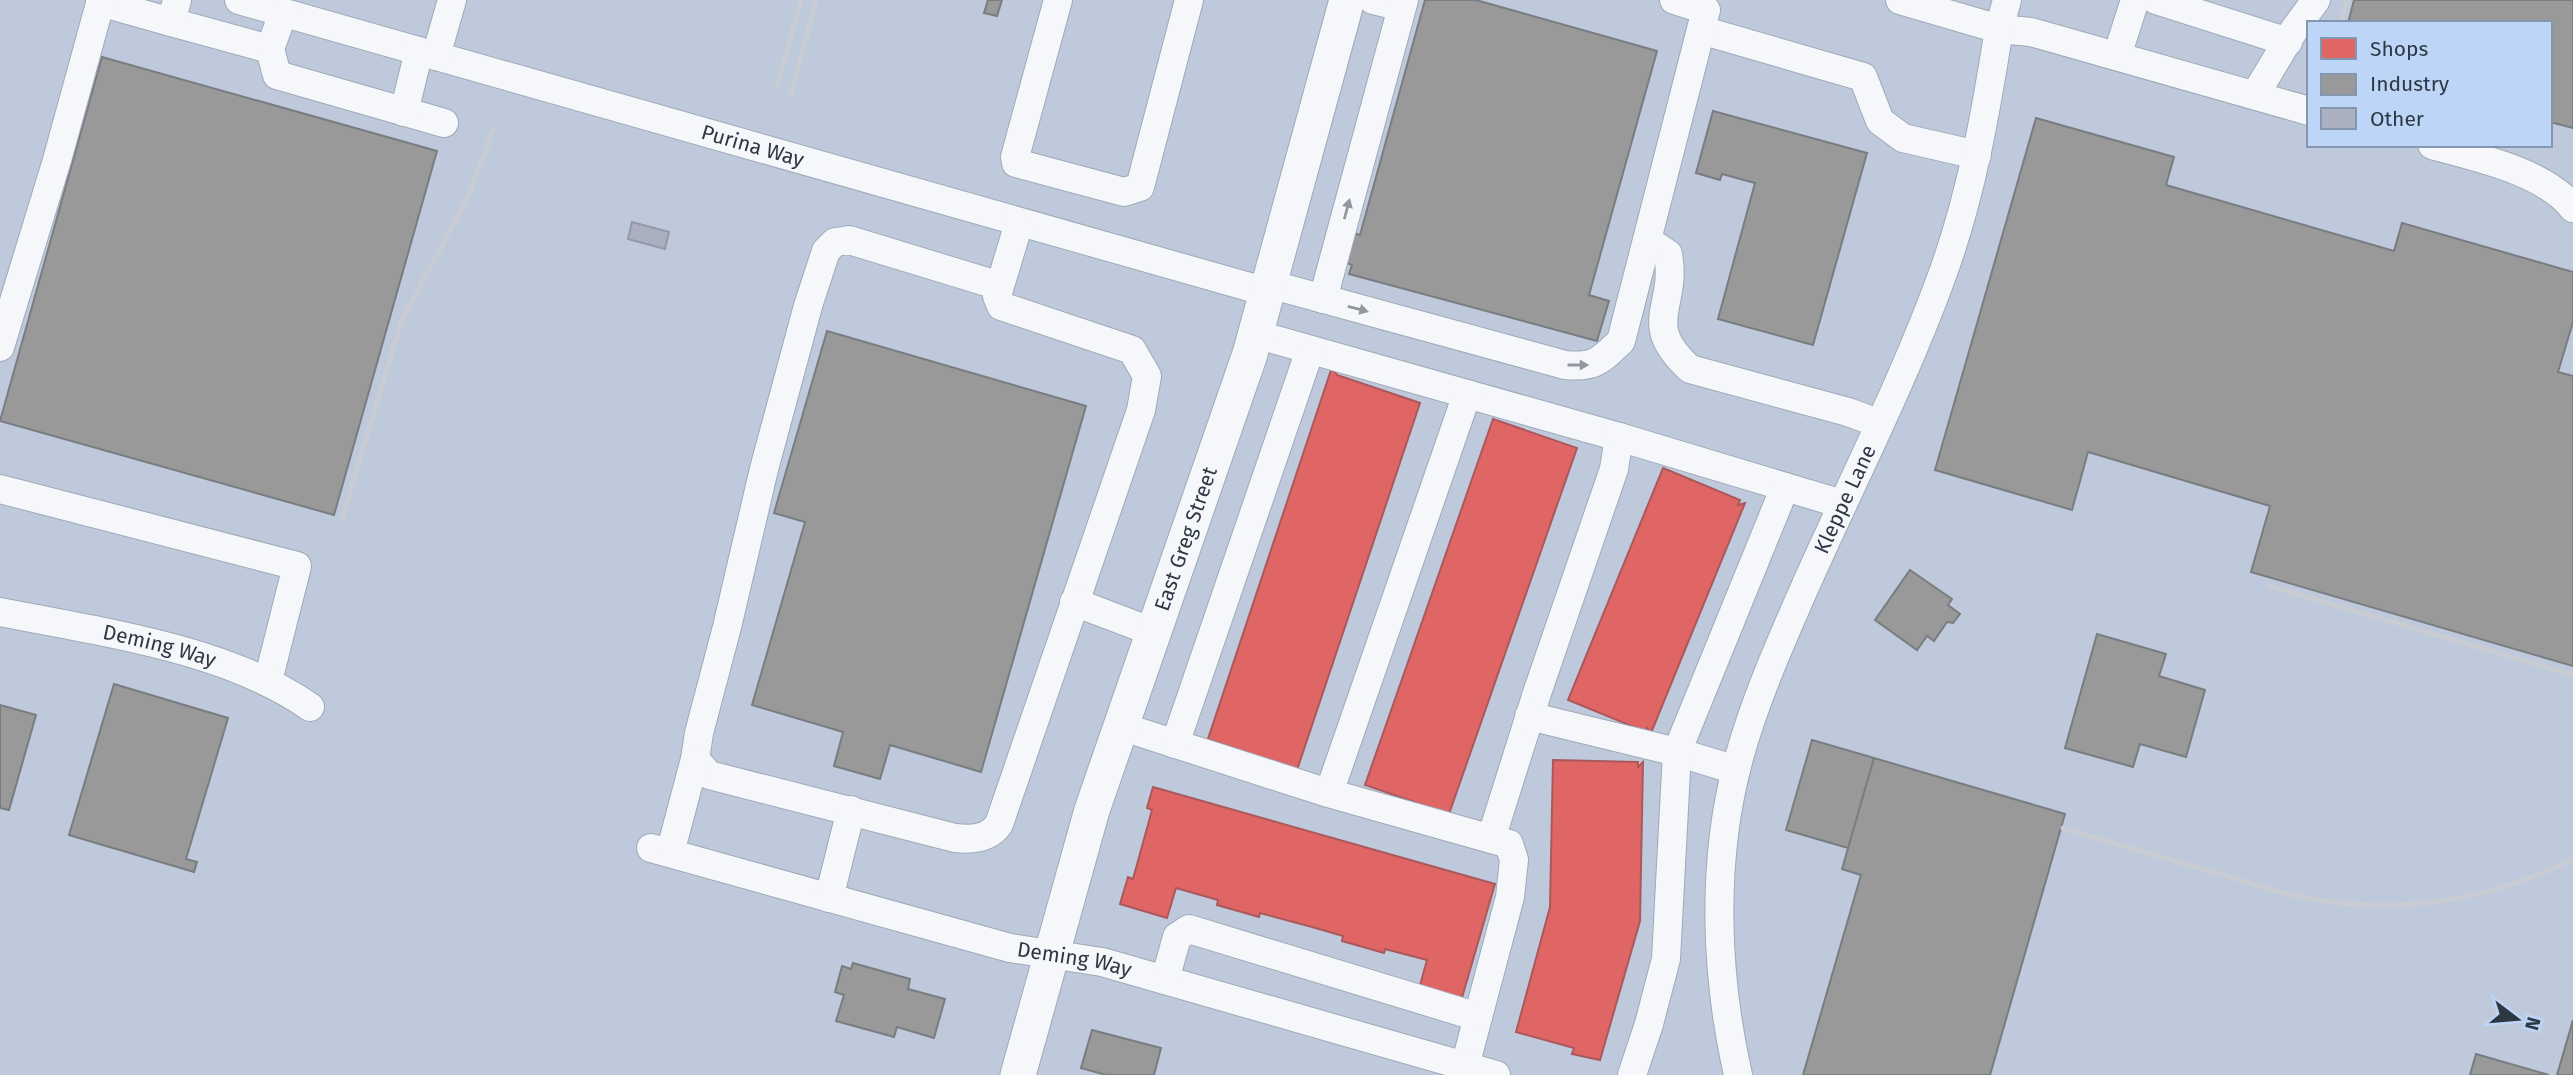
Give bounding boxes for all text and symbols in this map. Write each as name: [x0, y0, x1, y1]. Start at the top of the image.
legend: [2307, 21, 2552, 147]
text: Shops: [2370, 36, 2428, 62]
text: Industry: [2370, 71, 2450, 97]
text: Other: [2370, 106, 2424, 132]
street label: Purina Way: [698, 119, 808, 173]
one-way arrow: [1342, 198, 1353, 220]
one-way arrow: [1348, 304, 1370, 315]
one-way arrow: [1567, 359, 1589, 371]
street label: Kleppe Lane: [1809, 441, 1882, 558]
street label: East Greg Street: [1149, 463, 1223, 615]
street label: Deming Way: [100, 619, 220, 673]
street label: Deming Way: [1015, 936, 1135, 983]
north arrow: [2482, 984, 2552, 1054]
text: N: [2520, 1014, 2546, 1033]

